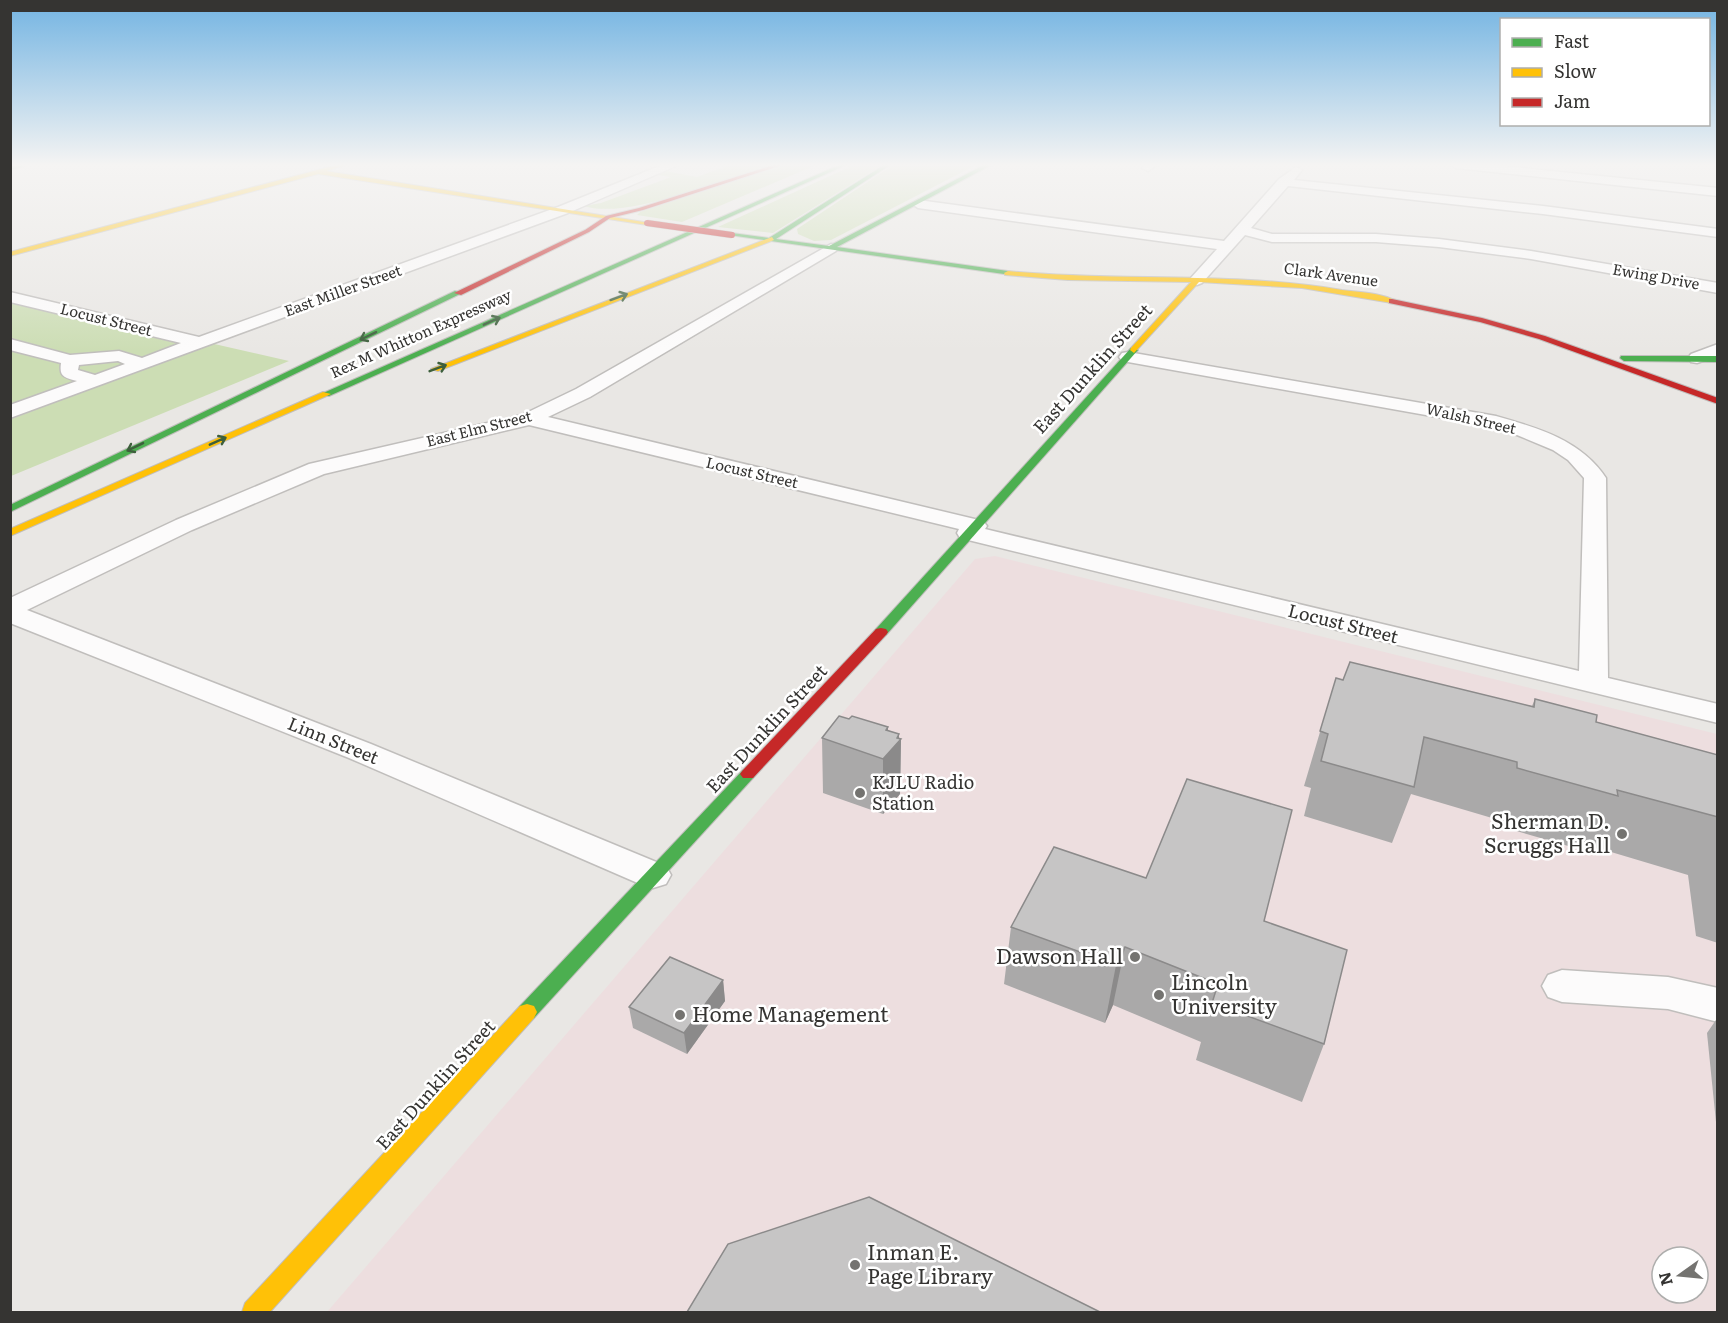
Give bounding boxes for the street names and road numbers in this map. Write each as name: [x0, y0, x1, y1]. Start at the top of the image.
street label: Clark Avenue: [1283, 256, 1380, 292]
street label: Ewing Drive: [1611, 257, 1702, 295]
street label: East Miller Street: [280, 258, 405, 322]
street label: Rex M Whitton Expressway: [326, 282, 515, 383]
street label: Locust Street: [58, 296, 155, 341]
street label: East Dunklin Street: [1026, 296, 1158, 439]
street label: Walsh Street: [1424, 396, 1519, 439]
street label: East Elm Street: [423, 403, 534, 452]
street label: Locust Street: [704, 450, 801, 493]
street label: Locust Street: [1285, 596, 1402, 649]
street label: East Dunklin Street: [699, 657, 833, 798]
street label: Linn Street: [284, 709, 384, 770]
street label: East Dunklin Street: [369, 1012, 501, 1155]

